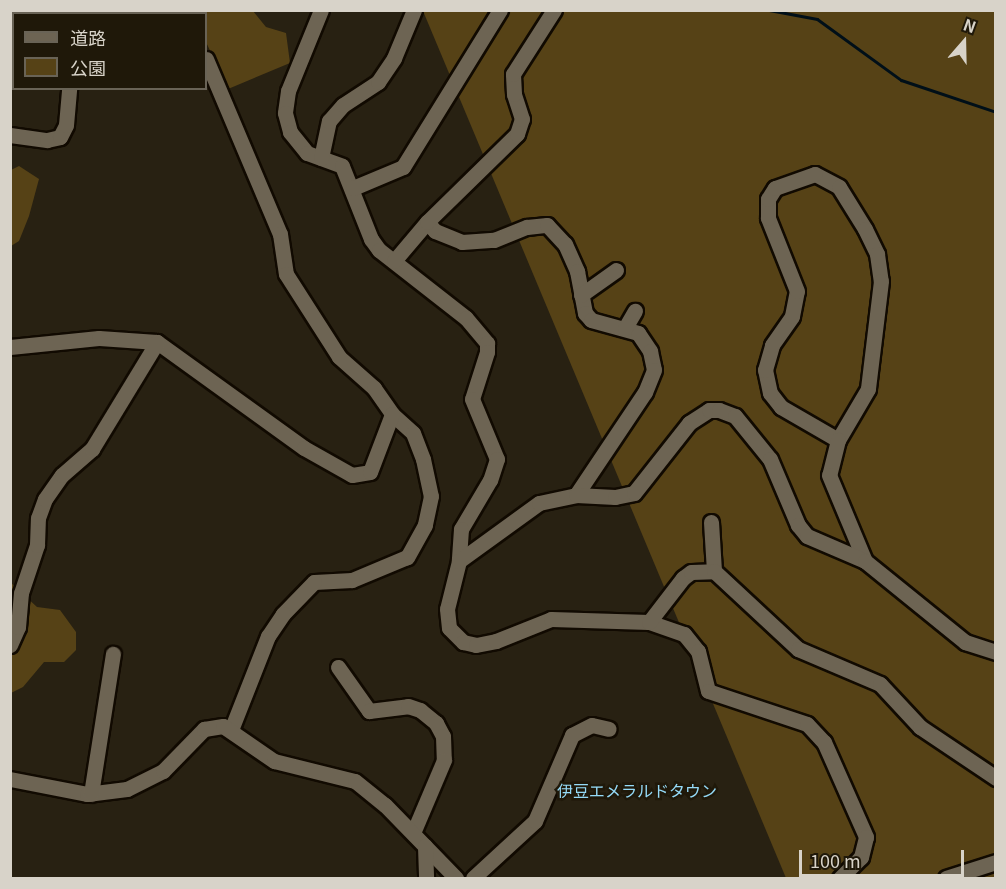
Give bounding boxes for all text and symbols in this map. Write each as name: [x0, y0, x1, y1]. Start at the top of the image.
legend: [12, 12, 207, 90]
north arrow: [934, 12, 994, 72]
text: N: [960, 12, 980, 38]
text: 道路: [70, 24, 106, 50]
text: 公園: [70, 54, 106, 80]
district label: 伊豆エメラルドタウン: [557, 780, 717, 800]
scale bar: [802, 838, 967, 876]
text: 100 m: [810, 847, 861, 873]

